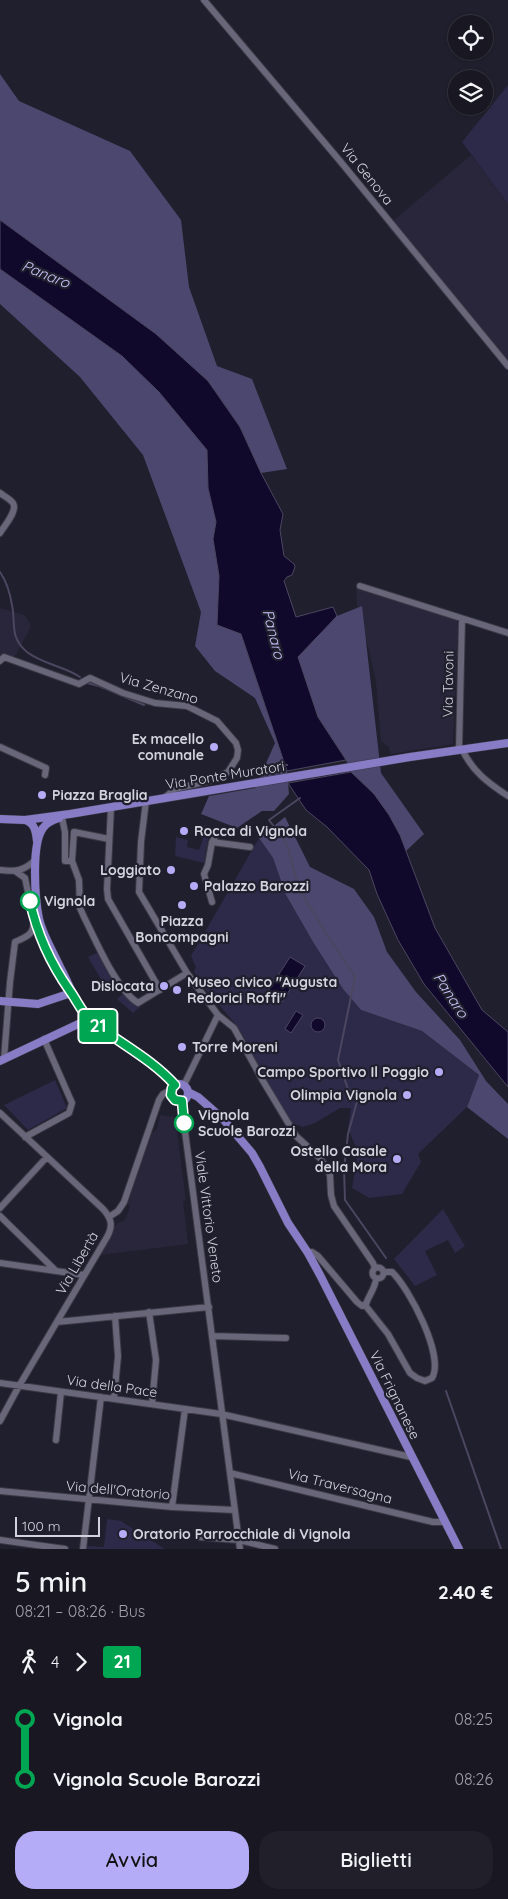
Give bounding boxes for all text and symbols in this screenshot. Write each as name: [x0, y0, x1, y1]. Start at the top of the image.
map controls: [448, 15, 493, 115]
button: locate: [448, 15, 493, 60]
button: layers: [448, 70, 493, 115]
street label: Via Genova: [337, 139, 397, 209]
water label: Panaro: [19, 256, 74, 293]
water label: Panaro: [259, 607, 290, 662]
street label: Via Tavoni: [438, 650, 458, 718]
street label: Via Zenzano: [117, 668, 201, 708]
place label: Ex macello comunale: [132, 730, 204, 764]
marker: Ex macello comunale: [208, 741, 220, 753]
street label: Via Ponte Muratori: [164, 757, 286, 793]
place label: Piazza Braglia: [52, 786, 147, 804]
marker: Piazza Braglia: [36, 789, 48, 801]
place label: Rocca di Vignola: [194, 822, 307, 840]
marker: Rocca di Vignola: [178, 825, 190, 837]
place label: Loggiato: [100, 861, 161, 879]
marker: Loggiato: [165, 864, 177, 876]
place label: Palazzo Barozzi: [204, 877, 309, 895]
marker: Palazzo Barozzi: [188, 880, 200, 892]
marker: Vignola: [20, 891, 40, 911]
place label: Vignola: [44, 892, 95, 910]
marker: Piazza Boncompagni: [176, 899, 188, 911]
place label: Piazza Boncompagni: [135, 912, 229, 946]
water label: Panaro: [429, 969, 473, 1022]
place label: Museo civico "Augusta Redorici Roffi": [187, 973, 337, 1007]
place label: Dislocata: [91, 977, 154, 995]
marker: Dislocata: [158, 980, 170, 992]
marker: Museo civico "Augusta Redorici Roffi": [171, 984, 183, 996]
line badge: 21: [76, 1010, 120, 1042]
text: 21: [89, 1014, 107, 1037]
place label: Torre Moreni: [192, 1038, 278, 1056]
marker: Torre Moreni: [176, 1041, 188, 1053]
place label: Campo Sportivo Il Poggio: [257, 1063, 429, 1081]
marker: Campo Sportivo Il Poggio: [433, 1066, 445, 1078]
place label: Olimpia Vignola: [290, 1086, 397, 1104]
marker: Olimpia Vignola: [401, 1089, 413, 1101]
place label: Vignola Scuole Barozzi: [198, 1106, 296, 1140]
marker: Vignola Scuole Barozzi: [174, 1113, 194, 1133]
place label: Ostello Casale della Mora: [291, 1142, 387, 1176]
street label: Viale Vittorio Veneto: [191, 1150, 227, 1284]
marker: Ostello Casale della Mora: [391, 1153, 403, 1165]
street label: Via Libertà: [52, 1228, 102, 1298]
street label: Via Frignanese: [366, 1348, 424, 1442]
street label: Via della Pace: [65, 1371, 159, 1401]
street label: Via Traversagna: [286, 1464, 394, 1508]
street label: Via dell'Oratorio: [65, 1476, 171, 1504]
scale bar: [15, 1514, 100, 1537]
text: 100 m: [22, 1517, 60, 1535]
place label: Oratorio Parrocchiale di Vignola: [133, 1525, 351, 1543]
marker: Oratorio Parrocchiale di Vignola: [117, 1528, 129, 1540]
text: 5 min: [15, 1564, 87, 1599]
text: 2.40 €: [438, 1580, 493, 1604]
text: 08:21 – 08:26 · Bus: [15, 1601, 145, 1621]
icon: walk: [15, 1648, 43, 1676]
icon: forward: [67, 1648, 95, 1676]
text: 21: [113, 1650, 131, 1673]
text: 4: [51, 1652, 59, 1672]
text: Vignola: [53, 1707, 123, 1731]
text: 08:25: [454, 1709, 493, 1729]
text: Vignola Scuole Barozzi: [53, 1767, 261, 1791]
text: 08:26: [454, 1769, 493, 1789]
button: Avvia: [15, 1831, 249, 1889]
button: Biglietti: [259, 1831, 493, 1889]

